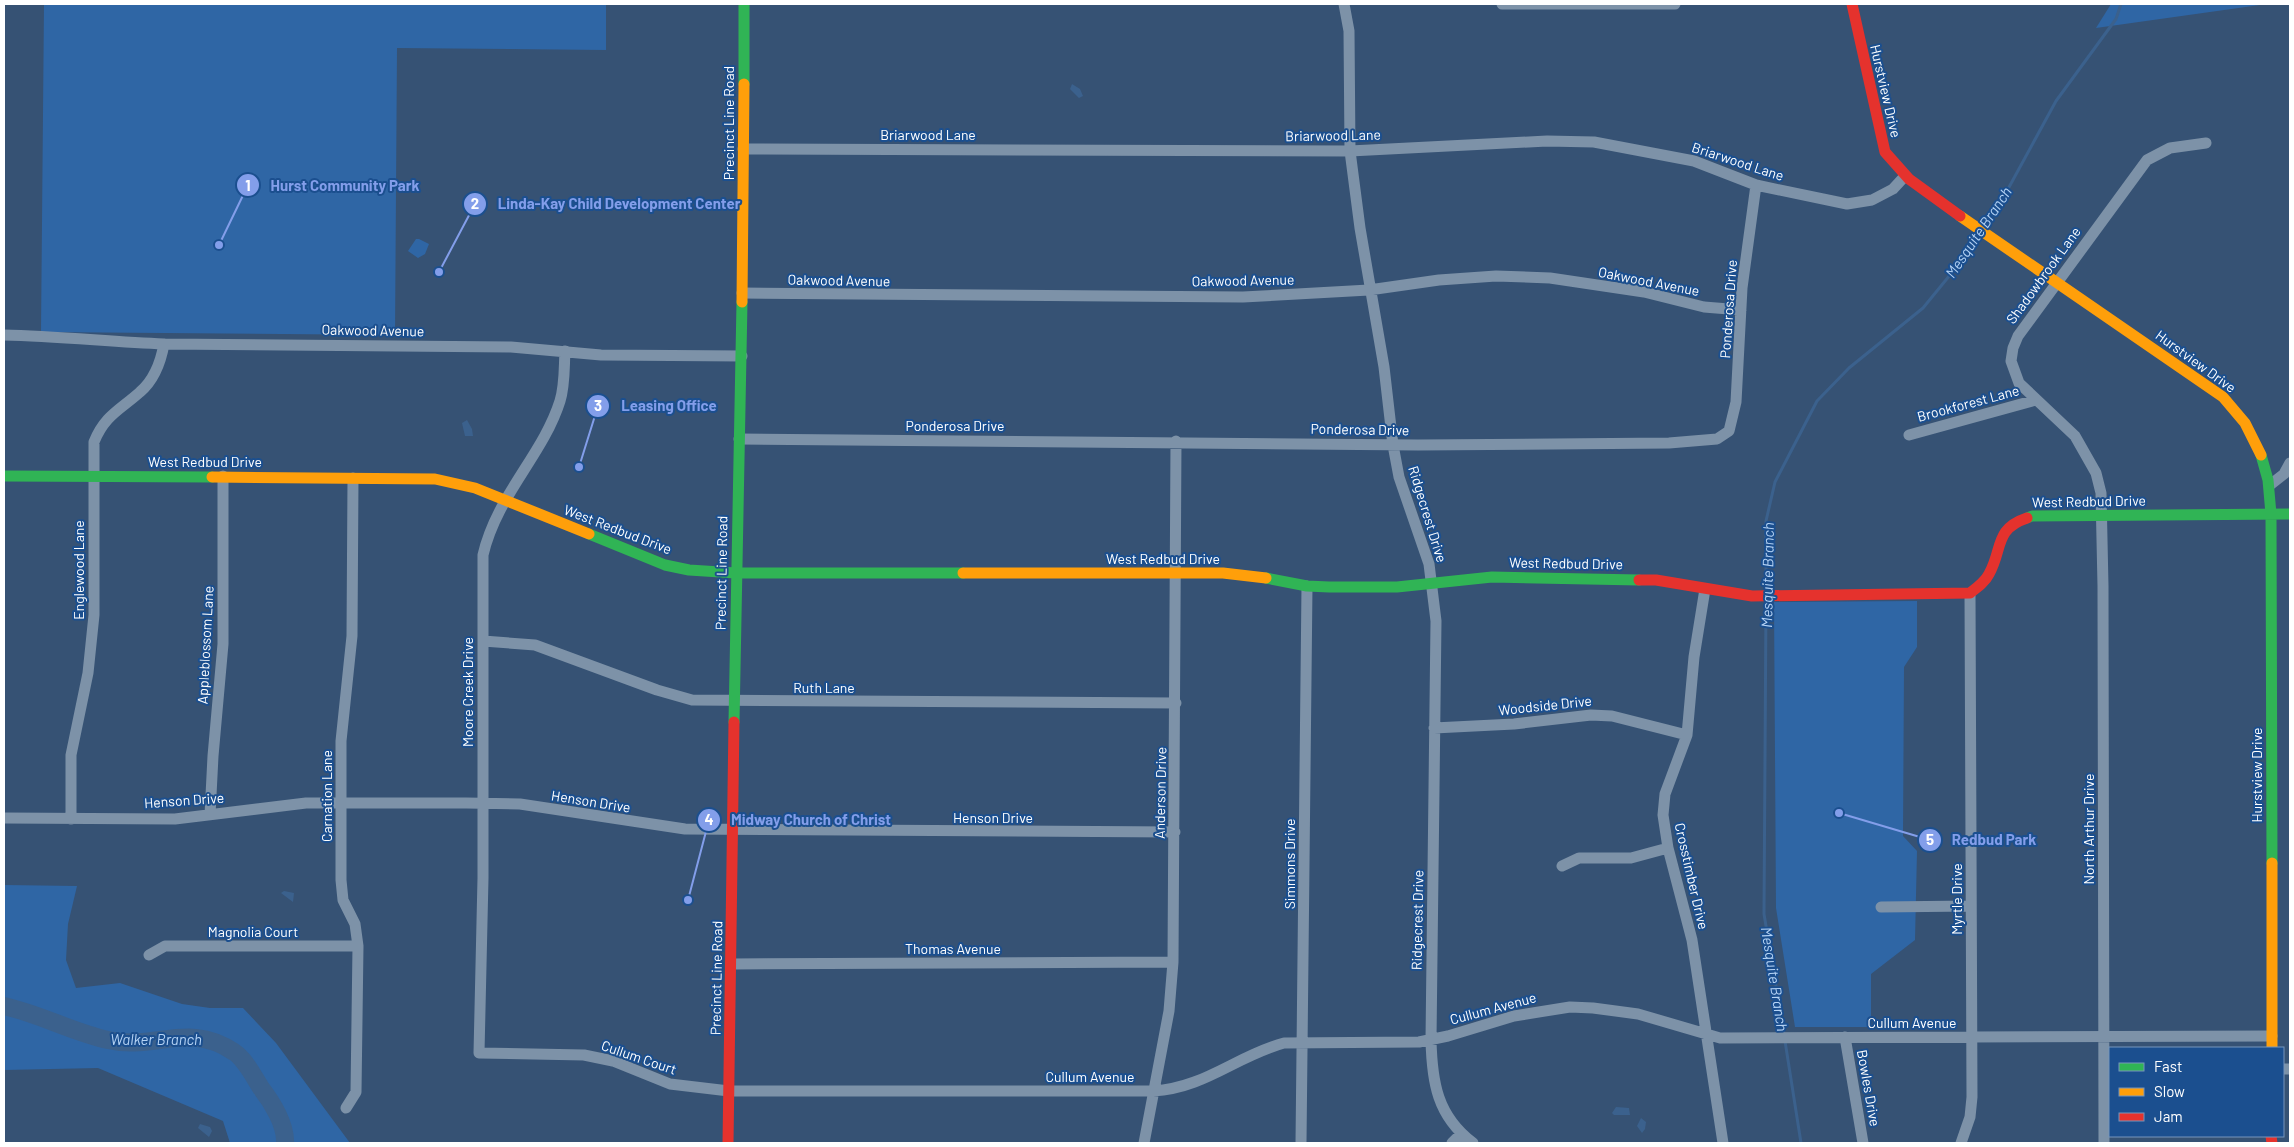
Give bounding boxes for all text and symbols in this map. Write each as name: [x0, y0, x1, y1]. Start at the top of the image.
street label: Hurstview Drive: [1867, 43, 1905, 139]
street label: Precinct Line Road: [720, 66, 737, 180]
street label: Briarwood Lane: [880, 126, 976, 143]
street label: Briarwood Lane: [1285, 126, 1381, 144]
street label: Briarwood Lane: [1690, 138, 1786, 184]
callout: Hurst Community Park: [235, 170, 429, 200]
text: 1: [245, 176, 251, 194]
text: Hurst Community Park: [271, 176, 419, 194]
water label: Mesquite Branch: [1941, 183, 2015, 281]
callout: Linda-Kay Child Development Center: [462, 189, 750, 219]
text: 2: [471, 194, 479, 212]
text: Linda-Kay Child Development Center: [498, 194, 741, 212]
street label: Shadowbrook Lane: [2002, 223, 2084, 327]
street label: Ponderosa Drive: [1716, 259, 1740, 359]
street label: Oakwood Avenue: [1597, 263, 1701, 299]
street label: Oakwood Avenue: [787, 271, 891, 289]
street label: Oakwood Avenue: [1191, 271, 1295, 289]
street label: Oakwood Avenue: [321, 321, 425, 339]
street label: Hurstview Drive: [2153, 326, 2239, 396]
street label: Brookforest Lane: [1915, 381, 2021, 425]
callout: Leasing Office: [586, 391, 726, 421]
text: 3: [594, 396, 602, 414]
text: Leasing Office: [621, 396, 717, 414]
street label: Ponderosa Drive: [906, 417, 1004, 434]
street label: Ponderosa Drive: [1310, 420, 1410, 438]
street label: West Redbud Drive: [148, 453, 262, 470]
street label: Ridgecrest Drive: [1405, 464, 1451, 564]
street label: West Redbud Drive: [2032, 492, 2146, 510]
street label: West Redbud Drive: [562, 501, 674, 557]
street label: Precinct Line Road: [712, 516, 730, 630]
street label: Englewood Lane: [70, 520, 87, 620]
water label: Mesquite Branch: [1757, 522, 1777, 628]
street label: West Redbud Drive: [1106, 550, 1220, 567]
street label: West Redbud Drive: [1509, 554, 1623, 572]
street label: Appleblossom Lane: [193, 585, 217, 705]
street label: Moore Creek Drive: [459, 637, 476, 747]
street label: Ruth Lane: [793, 679, 855, 696]
street label: Woodside Drive: [1497, 692, 1593, 718]
street label: Hurstview Drive: [2248, 727, 2265, 823]
street label: Anderson Drive: [1151, 747, 1169, 839]
street label: Carnation Lane: [318, 750, 335, 842]
street label: North Arthur Drive: [2080, 774, 2097, 884]
street label: Henson Drive: [550, 786, 632, 816]
street label: Henson Drive: [143, 789, 225, 811]
callout: Midway Church of Christ: [696, 805, 901, 835]
street label: Henson Drive: [953, 809, 1033, 826]
text: 4: [704, 810, 714, 828]
text: Midway Church of Christ: [731, 810, 891, 828]
street label: Simmons Drive: [1281, 819, 1298, 909]
street label: Crosstimber Drive: [1671, 821, 1713, 931]
callout: Redbud Park: [1917, 825, 2046, 855]
text: 5: [1926, 830, 1934, 848]
text: Redbud Park: [1952, 830, 2036, 848]
street label: Myrtle Drive: [1948, 863, 1965, 935]
street label: Ridgecrest Drive: [1408, 870, 1426, 970]
street label: Precinct Line Road: [707, 921, 725, 1035]
street label: Magnolia Court: [208, 923, 298, 940]
water label: Mesquite Branch: [1758, 925, 1792, 1033]
street label: Thomas Avenue: [905, 940, 1001, 957]
street label: Cullum Avenue: [1448, 988, 1538, 1028]
street label: Cullum Avenue: [1868, 1014, 1956, 1031]
water label: Walker Branch: [110, 1030, 202, 1048]
street label: Cullum Court: [599, 1036, 679, 1078]
legend: [2109, 1047, 2284, 1137]
street label: Bowles Drive: [1854, 1048, 1884, 1128]
text: Fast: [2154, 1057, 2182, 1075]
street label: Cullum Avenue: [1046, 1068, 1134, 1085]
text: Slow: [2154, 1082, 2185, 1100]
text: Jam: [2154, 1107, 2183, 1125]

